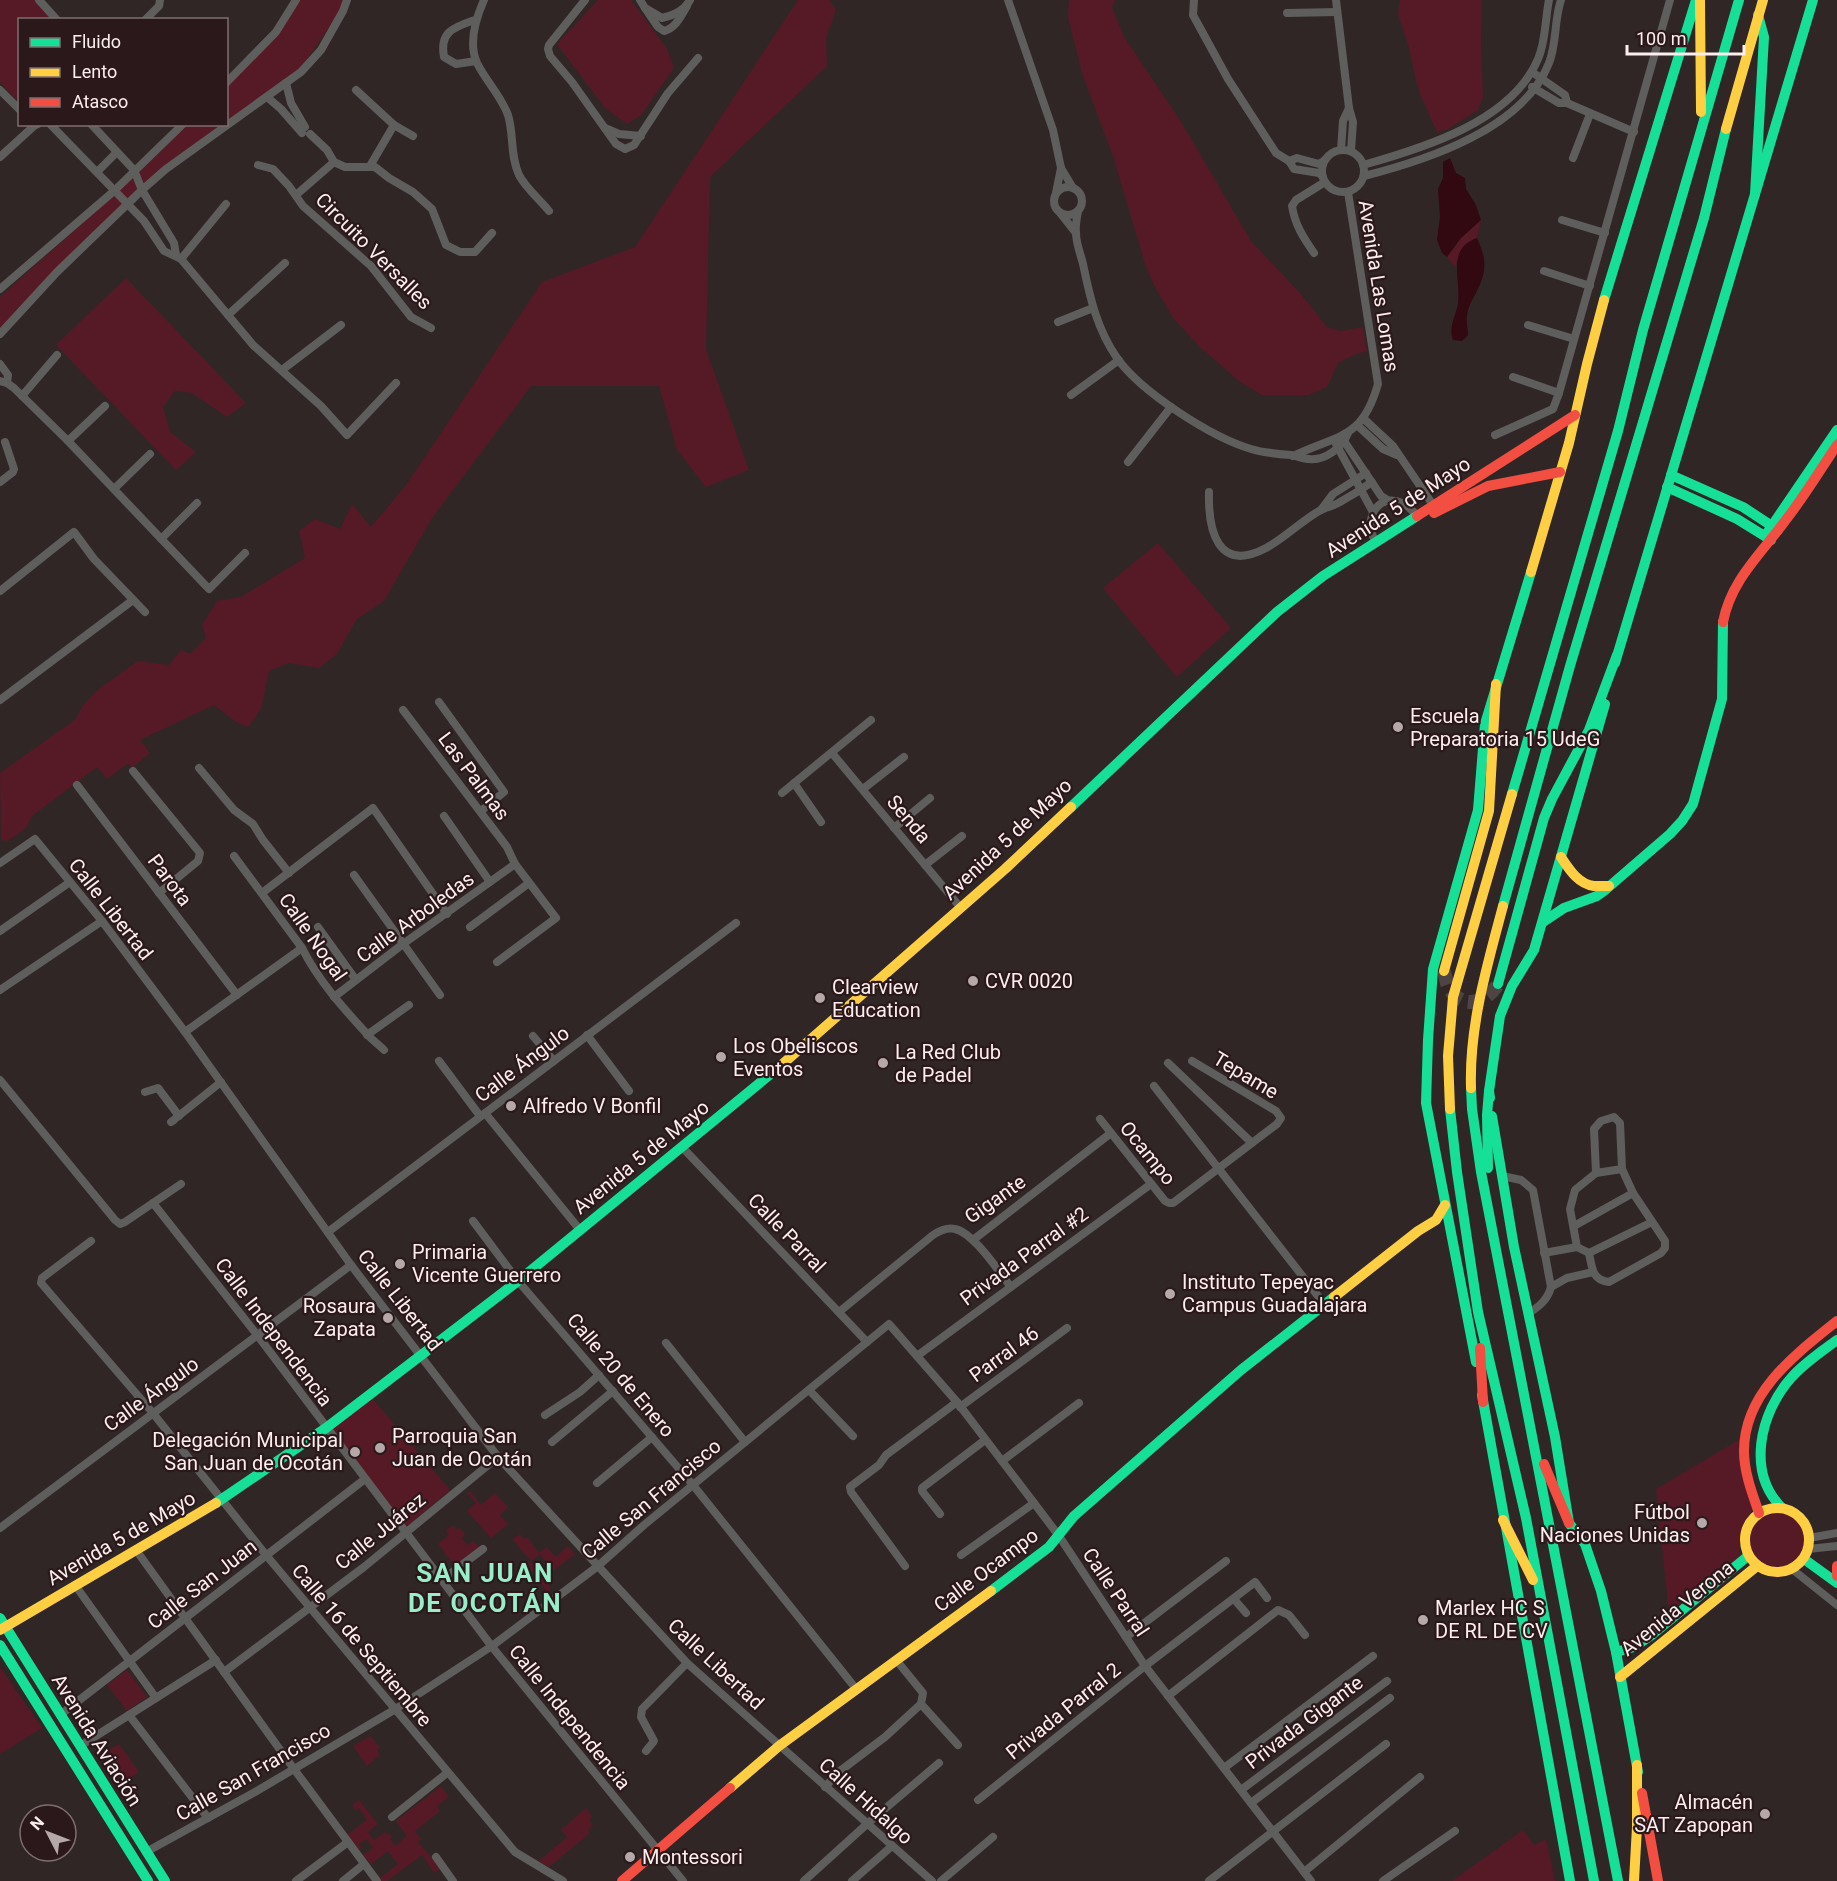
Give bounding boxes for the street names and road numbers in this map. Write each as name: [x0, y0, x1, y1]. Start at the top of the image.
street label: Circuito Versalles: [311, 188, 437, 314]
street label: Avenida Las Lomas: [1354, 198, 1404, 374]
street label: Avenida 5 de Mayo: [1321, 451, 1475, 563]
street label: Las Palmas: [433, 727, 515, 825]
street label: Avenida 5 de Mayo: [937, 773, 1077, 905]
street label: Senda: [882, 790, 936, 848]
street label: Parota: [143, 849, 197, 911]
street label: Calle Libertad: [64, 853, 158, 965]
street label: Calle Arboledas: [351, 866, 479, 968]
street label: Calle Nogal: [274, 888, 352, 986]
street label: Calle Ángulo: [470, 1021, 574, 1107]
street label: Tepame: [1209, 1046, 1283, 1104]
street label: Avenida 5 de Mayo: [568, 1095, 714, 1219]
street label: Ocampo: [1115, 1116, 1181, 1190]
street label: Gigante: [960, 1169, 1030, 1229]
street label: Calle Parral: [743, 1188, 831, 1278]
street label: Privada Parral #2: [955, 1201, 1093, 1311]
street label: Calle Libertad: [353, 1244, 447, 1356]
street label: Calle Independencia: [210, 1253, 338, 1411]
street label: Calle 20 de Enero: [562, 1308, 680, 1442]
street label: Parral 46: [965, 1321, 1043, 1387]
street label: Calle Ángulo: [99, 1351, 203, 1437]
street label: Calle San Francisco: [576, 1434, 726, 1564]
street label: Avenida 5 de Mayo: [42, 1486, 200, 1590]
street label: Calle Juárez: [330, 1487, 430, 1575]
street label: Calle Ocampo: [929, 1523, 1043, 1617]
street label: Calle San Juan: [143, 1534, 261, 1634]
street label: Calle Parral: [1078, 1543, 1154, 1641]
street label: Avenida Verona: [1616, 1555, 1738, 1661]
street label: Calle 16 de Septiembre: [287, 1559, 437, 1731]
street label: Calle Libertad: [663, 1613, 769, 1715]
street label: Calle Independencia: [504, 1640, 636, 1794]
street label: Privada Parral 2: [1001, 1658, 1125, 1764]
street label: Avenida Aviación: [47, 1669, 147, 1811]
street label: Privada Gigante: [1241, 1670, 1367, 1774]
street label: Calle San Francisco: [171, 1718, 335, 1826]
street label: Calle Hidalgo: [814, 1753, 918, 1849]

